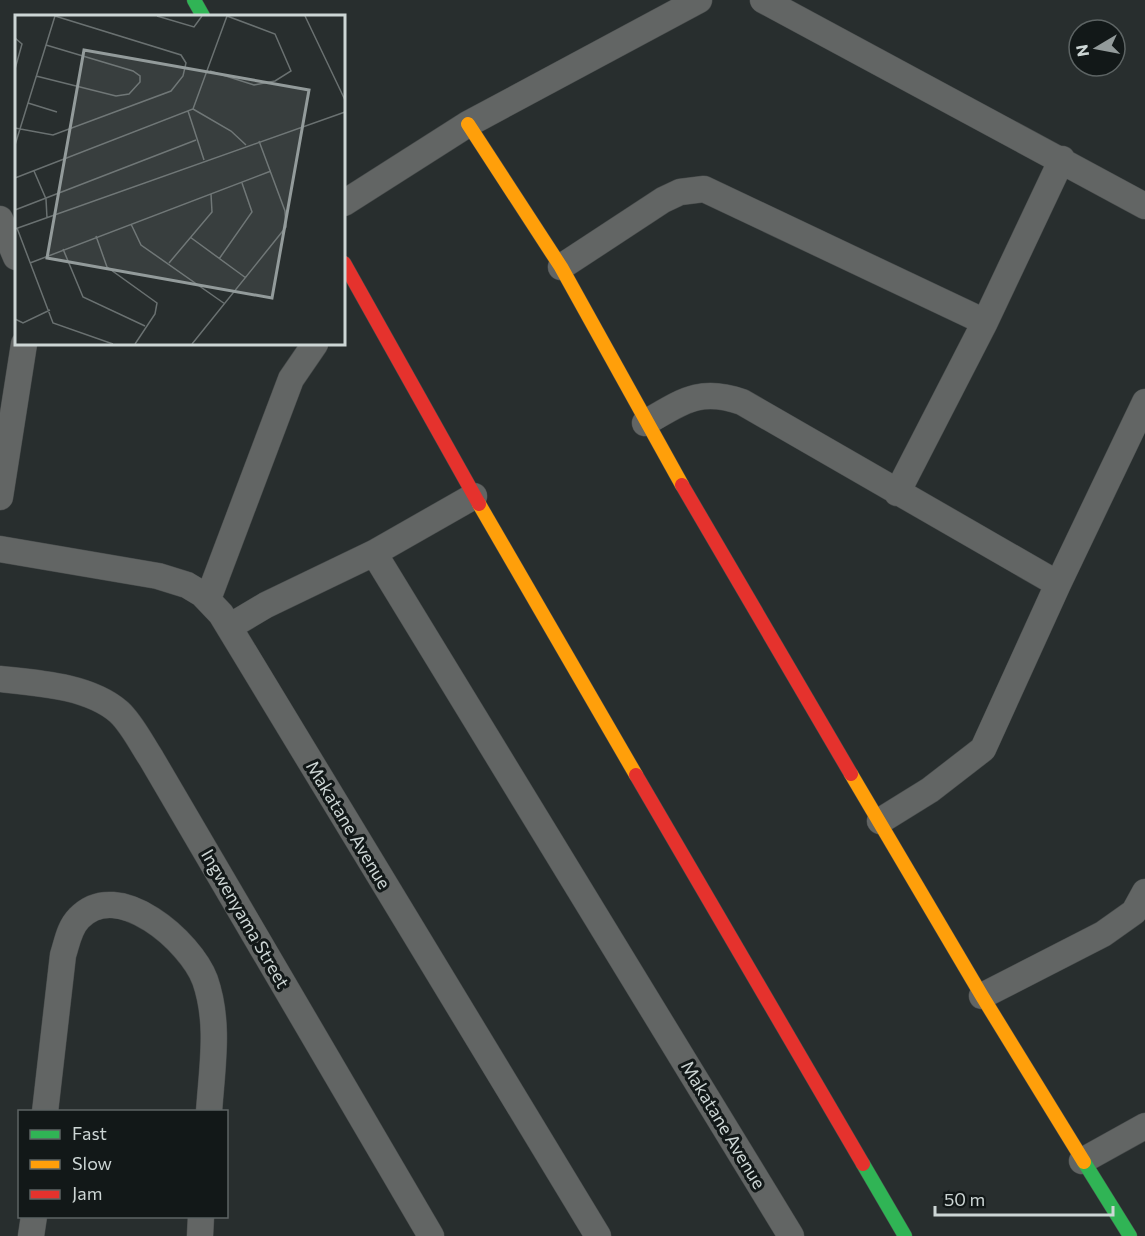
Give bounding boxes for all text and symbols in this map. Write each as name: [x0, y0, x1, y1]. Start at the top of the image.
inset map: [15, 15, 345, 345]
north arrow: [1067, 18, 1127, 78]
text: N: [1071, 43, 1092, 58]
street label: Makatane Avenue: [302, 756, 396, 893]
street label: Ingwenyama Street: [197, 845, 295, 992]
street label: Makatane Avenue: [677, 1056, 771, 1193]
legend: [18, 1110, 228, 1218]
text: Fast: [72, 1122, 107, 1144]
text: Slow: [72, 1152, 112, 1174]
scale bar: [935, 1179, 1114, 1217]
text: Jam: [72, 1182, 102, 1204]
text: 50 m: [944, 1188, 985, 1210]

